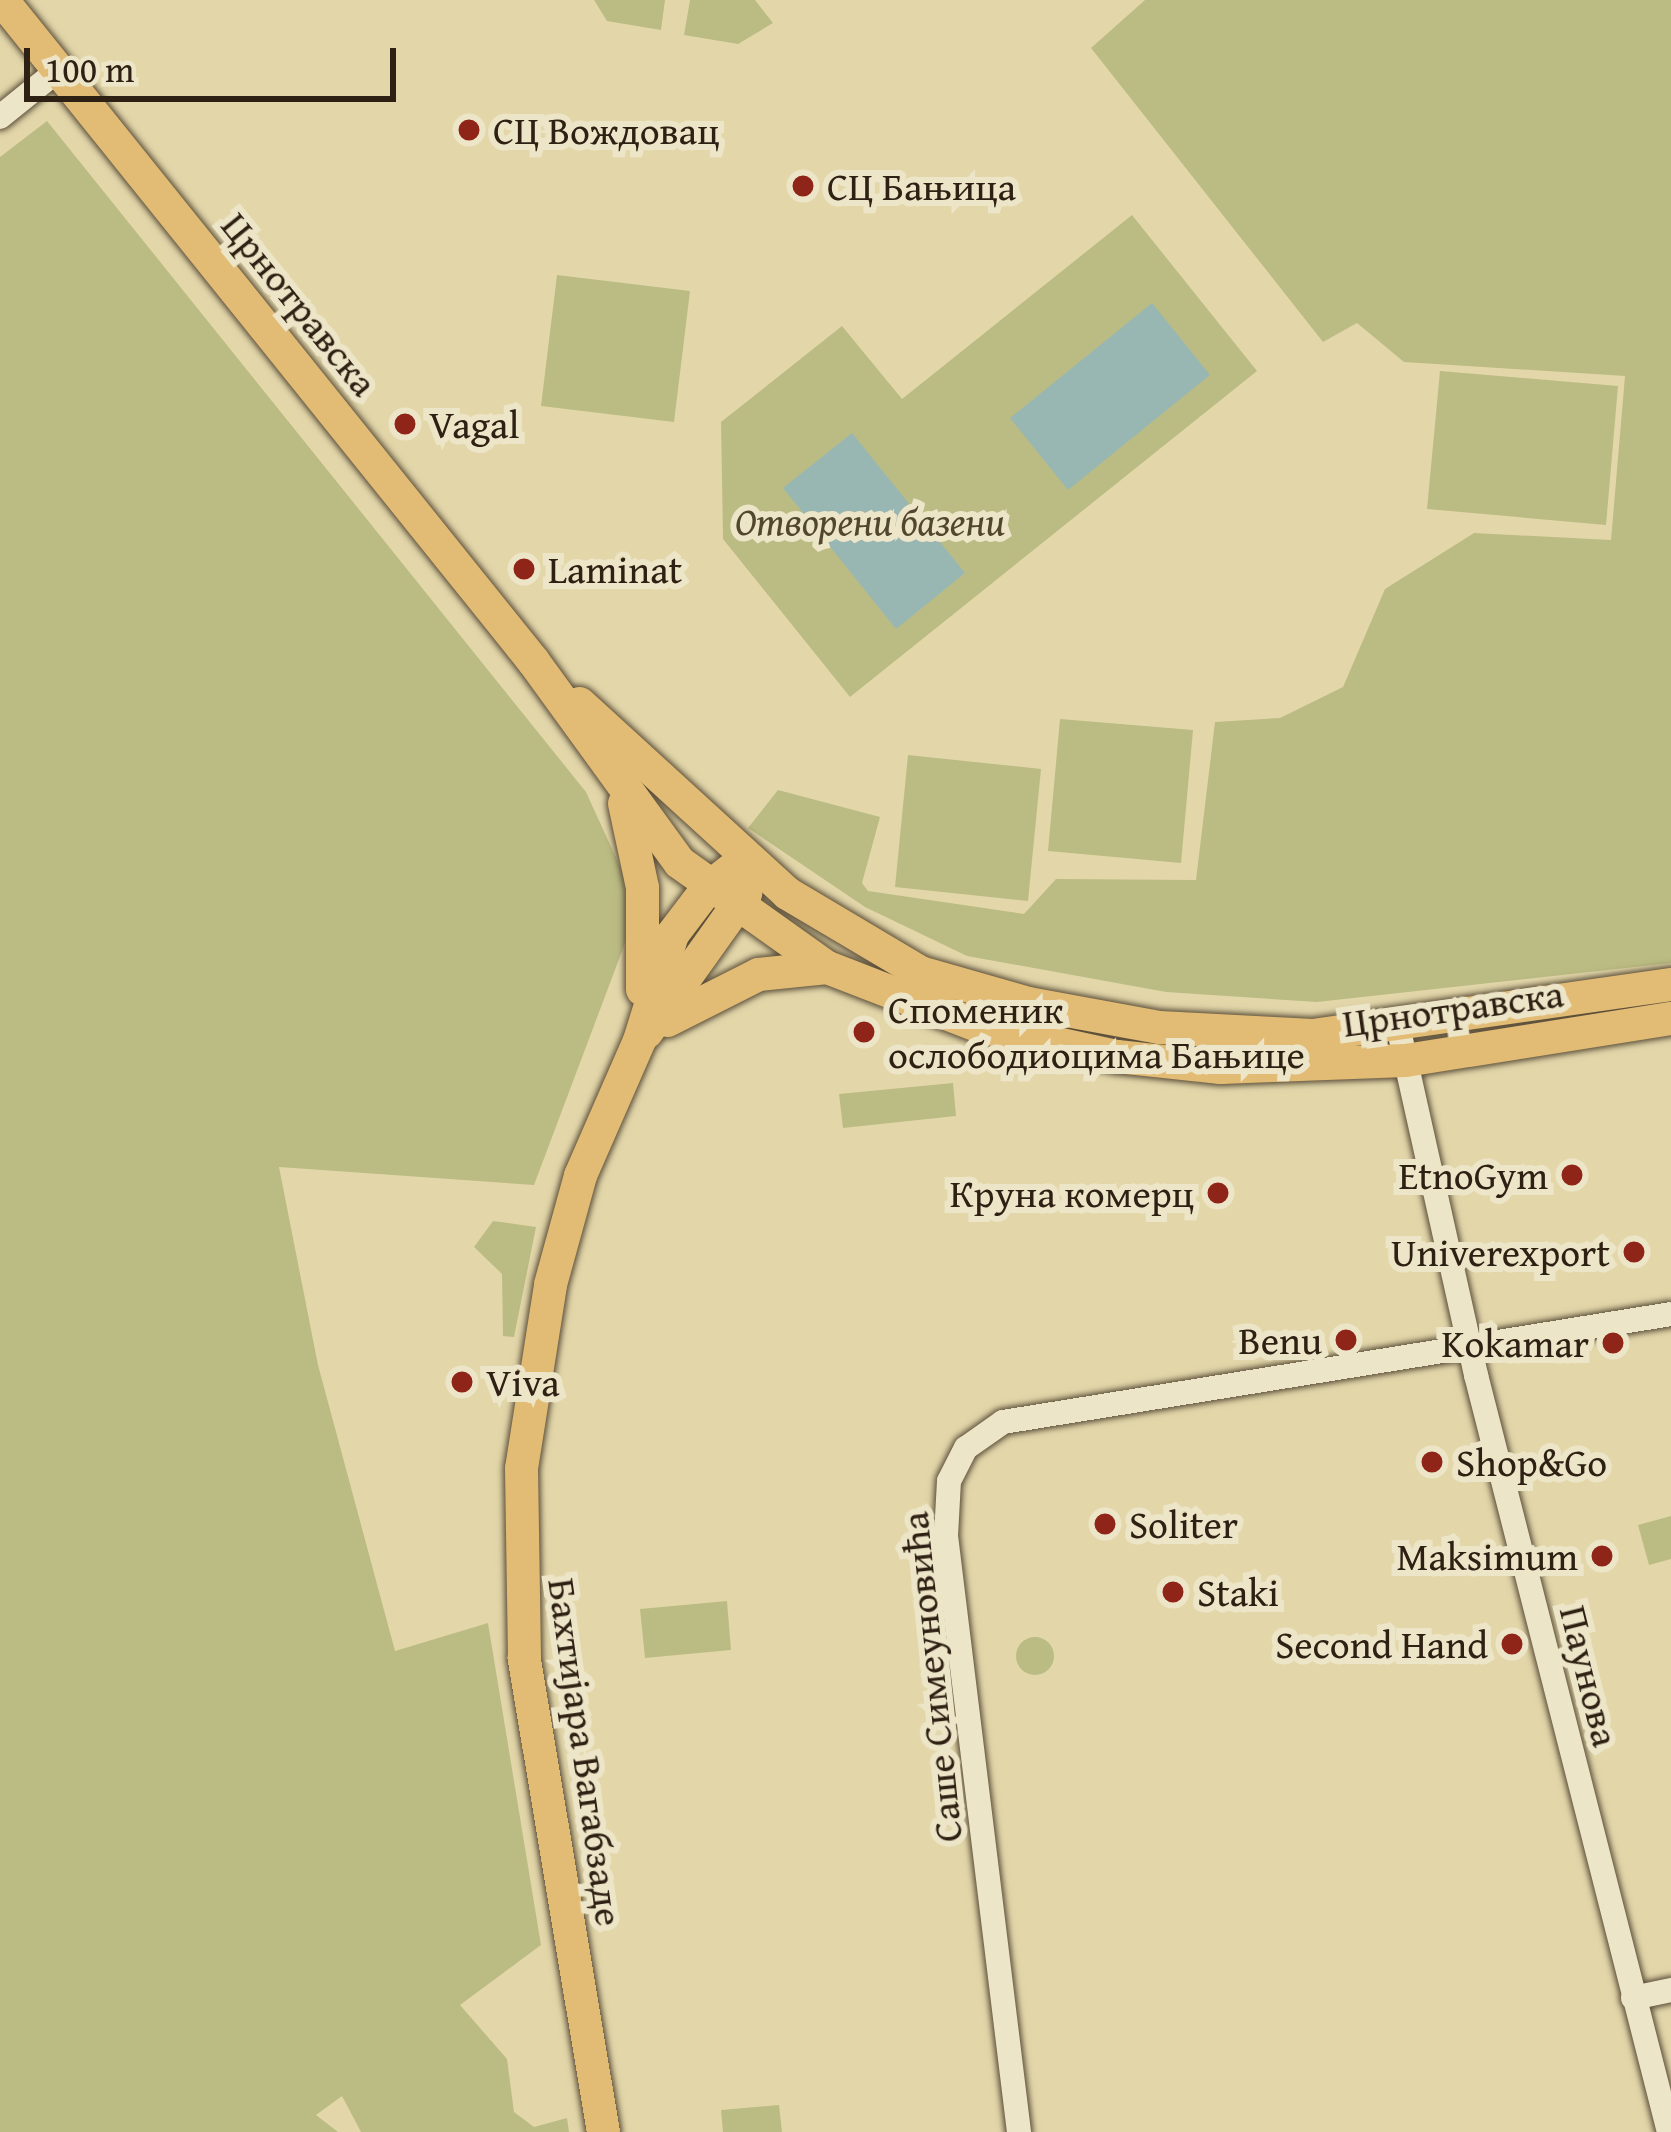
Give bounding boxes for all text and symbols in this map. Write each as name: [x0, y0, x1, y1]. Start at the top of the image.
scale bar: [30, 24, 402, 98]
text: 100 m: [45, 42, 134, 95]
place label: СЦ Вождовац: [493, 107, 719, 153]
marker: СЦ Вождовац: [456, 117, 482, 143]
place label: СЦ Бањица: [827, 163, 1016, 209]
marker: СЦ Бањица: [790, 173, 816, 199]
street label: Црнотравска: [212, 203, 388, 405]
place label: Vagal: [429, 401, 519, 447]
marker: Vagal: [392, 411, 418, 437]
park label: Отворени базени: [735, 498, 1005, 544]
place label: Laminat: [548, 546, 682, 592]
marker: Laminat: [511, 556, 537, 582]
street label: Црнотравска: [1340, 969, 1566, 1047]
place label: Споменик ослободиоцима Бањице: [888, 987, 1305, 1078]
marker: Споменик ослободиоцима Бањице: [851, 1019, 877, 1045]
place label: EtnoGym: [1398, 1152, 1548, 1198]
marker: EtnoGym: [1559, 1162, 1585, 1188]
place label: Круна комерц: [950, 1170, 1194, 1216]
marker: Круна комерц: [1205, 1180, 1231, 1206]
place label: Univerexport: [1391, 1229, 1610, 1275]
marker: Univerexport: [1621, 1239, 1647, 1265]
place label: Benu: [1239, 1317, 1322, 1363]
place label: Kokamar: [1441, 1320, 1589, 1366]
marker: Benu: [1333, 1327, 1359, 1353]
marker: Kokamar: [1600, 1330, 1626, 1356]
place label: Viva: [486, 1359, 560, 1405]
marker: Viva: [449, 1369, 475, 1395]
place label: Shop&Go: [1456, 1439, 1607, 1485]
marker: Shop&Go: [1419, 1449, 1445, 1475]
place label: Soliter: [1129, 1501, 1238, 1547]
street label: Саше Симеуновића: [890, 1510, 972, 1844]
marker: Soliter: [1092, 1511, 1118, 1537]
place label: Maksimum: [1397, 1533, 1578, 1579]
marker: Maksimum: [1589, 1543, 1615, 1569]
place label: Staki: [1197, 1569, 1279, 1615]
street label: Бахтијара Вагабзаде: [538, 1575, 634, 1929]
marker: Staki: [1160, 1579, 1186, 1605]
street label: Паунова: [1550, 1601, 1630, 1751]
place label: Second Hand: [1275, 1621, 1488, 1667]
marker: Second Hand: [1499, 1631, 1525, 1657]

